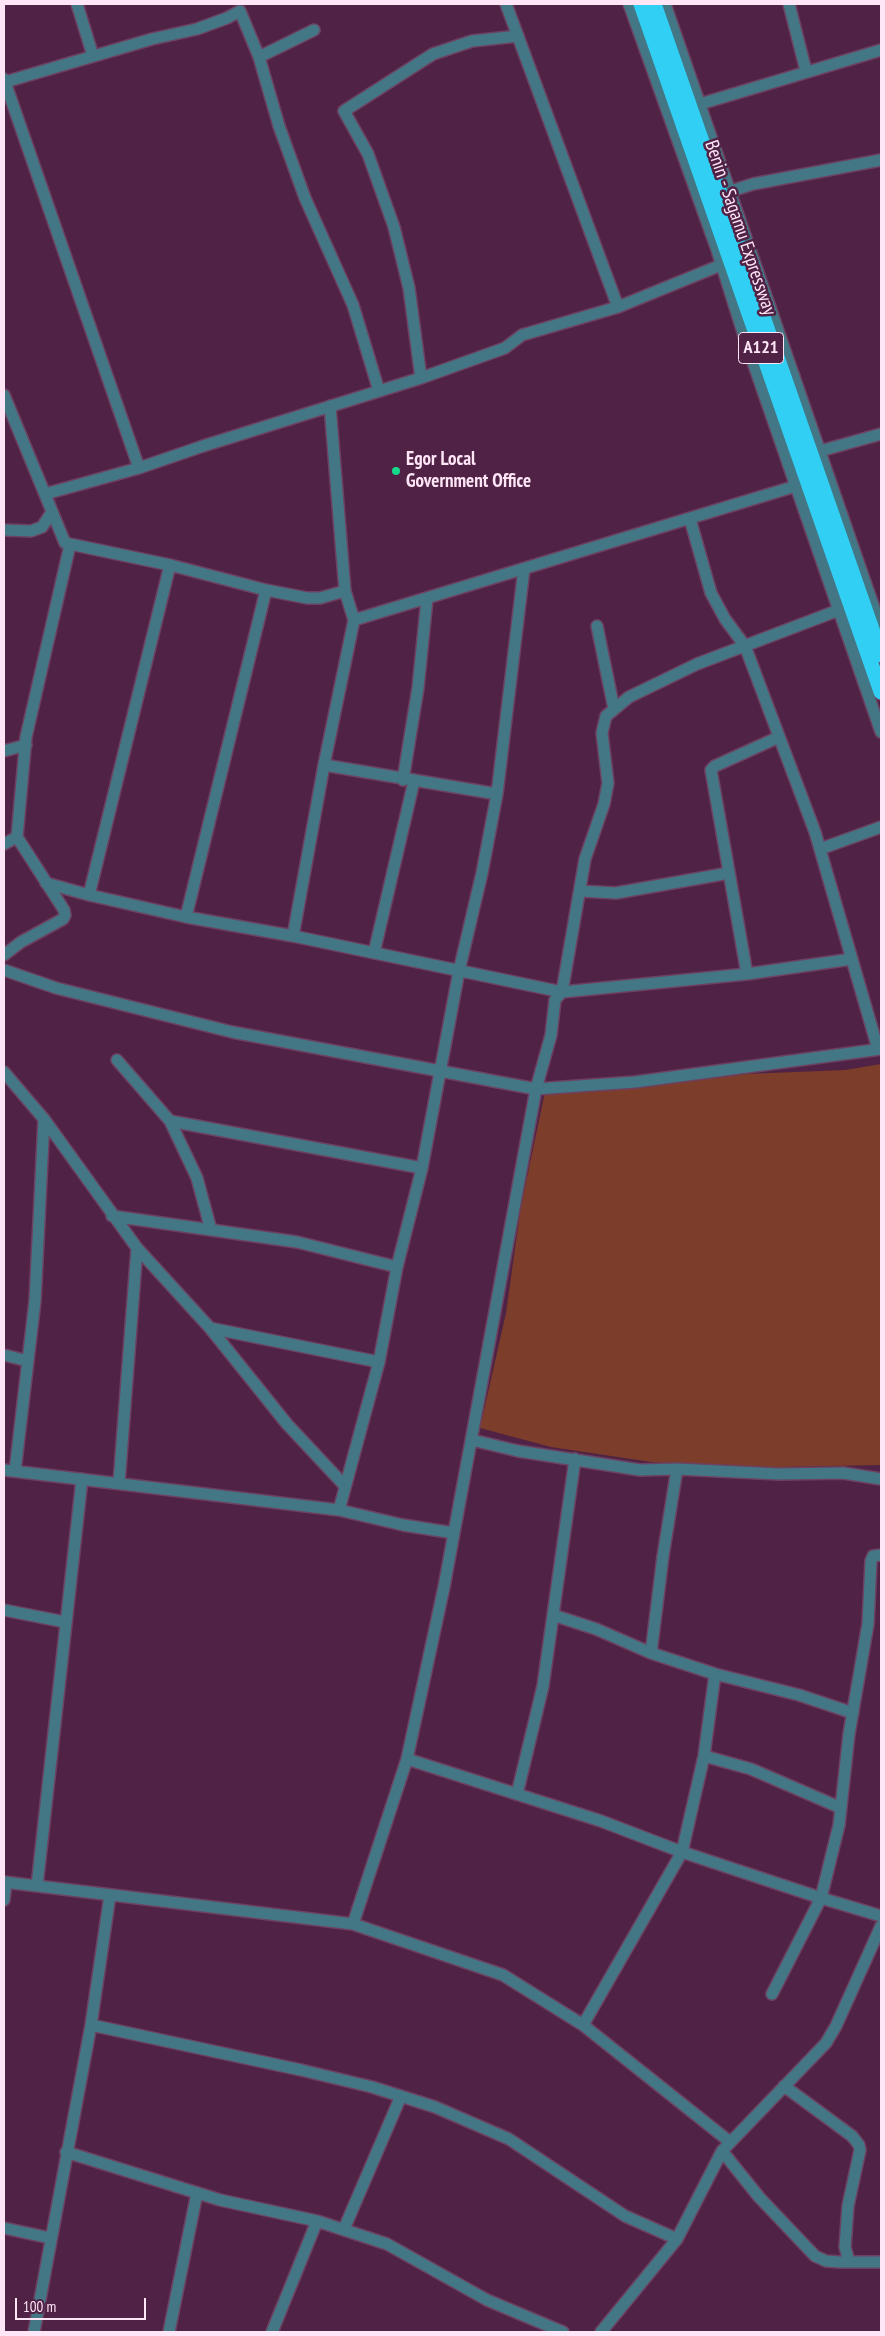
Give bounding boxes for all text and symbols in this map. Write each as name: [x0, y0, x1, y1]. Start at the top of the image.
street label: Benin - Sagamu Expressway: [699, 138, 781, 318]
road number: A121: [738, 332, 784, 363]
place label: Egor Local Government Office: [406, 449, 531, 493]
marker: Egor Local Government Office: [390, 465, 402, 477]
scale bar: [18, 2288, 149, 2320]
text: 100 m: [23, 2297, 56, 2316]

